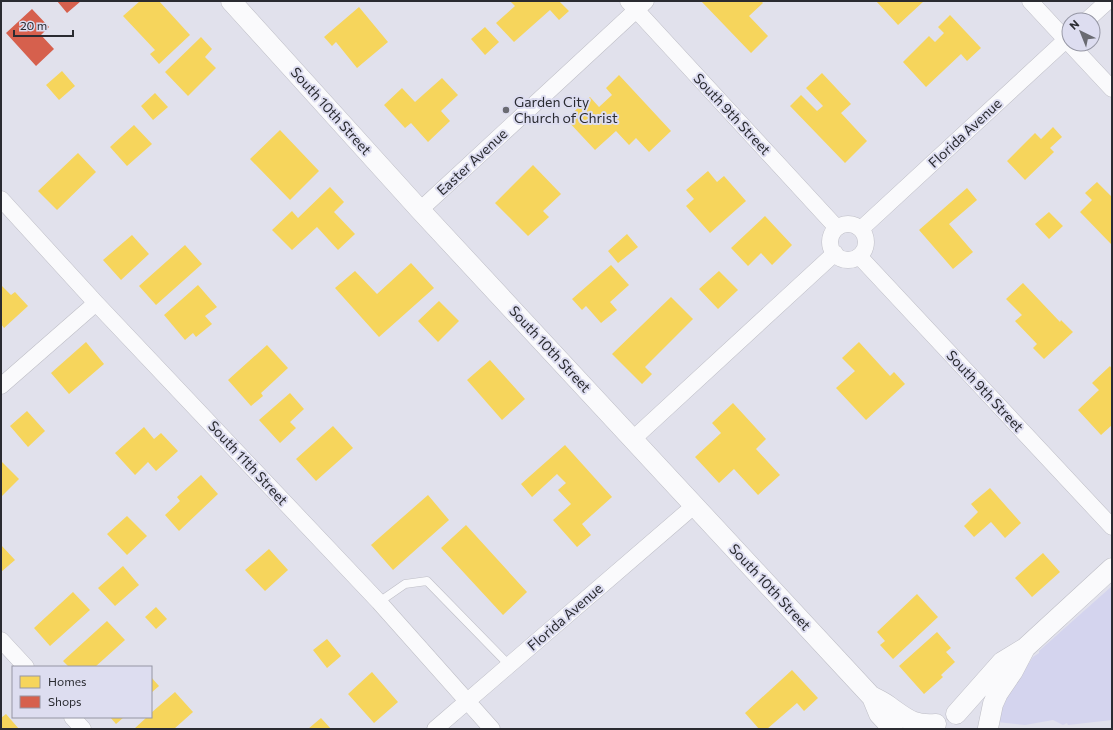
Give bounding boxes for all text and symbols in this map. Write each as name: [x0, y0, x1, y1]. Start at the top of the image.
scale bar: [14, 12, 73, 38]
north arrow: [1061, 12, 1101, 52]
text: N: [1066, 17, 1081, 32]
text: 20 m: [20, 18, 47, 32]
street label: South 10th Street: [288, 63, 375, 158]
street label: South 9th Street: [690, 69, 775, 158]
place label: Garden City Church of Christ: [514, 93, 618, 126]
street label: Florida Avenue: [925, 94, 1005, 171]
marker: Garden City Church of Christ: [501, 105, 511, 115]
street label: Easter Avenue: [433, 125, 510, 199]
street label: South 10th Street: [506, 302, 595, 396]
street label: South 9th Street: [943, 346, 1028, 435]
street label: South 11th Street: [205, 417, 292, 508]
street label: South 10th Street: [726, 540, 815, 634]
street label: Florida Avenue: [524, 579, 606, 654]
legend: [12, 666, 152, 718]
text: Homes: [48, 674, 86, 688]
text: Shops: [48, 694, 82, 708]

